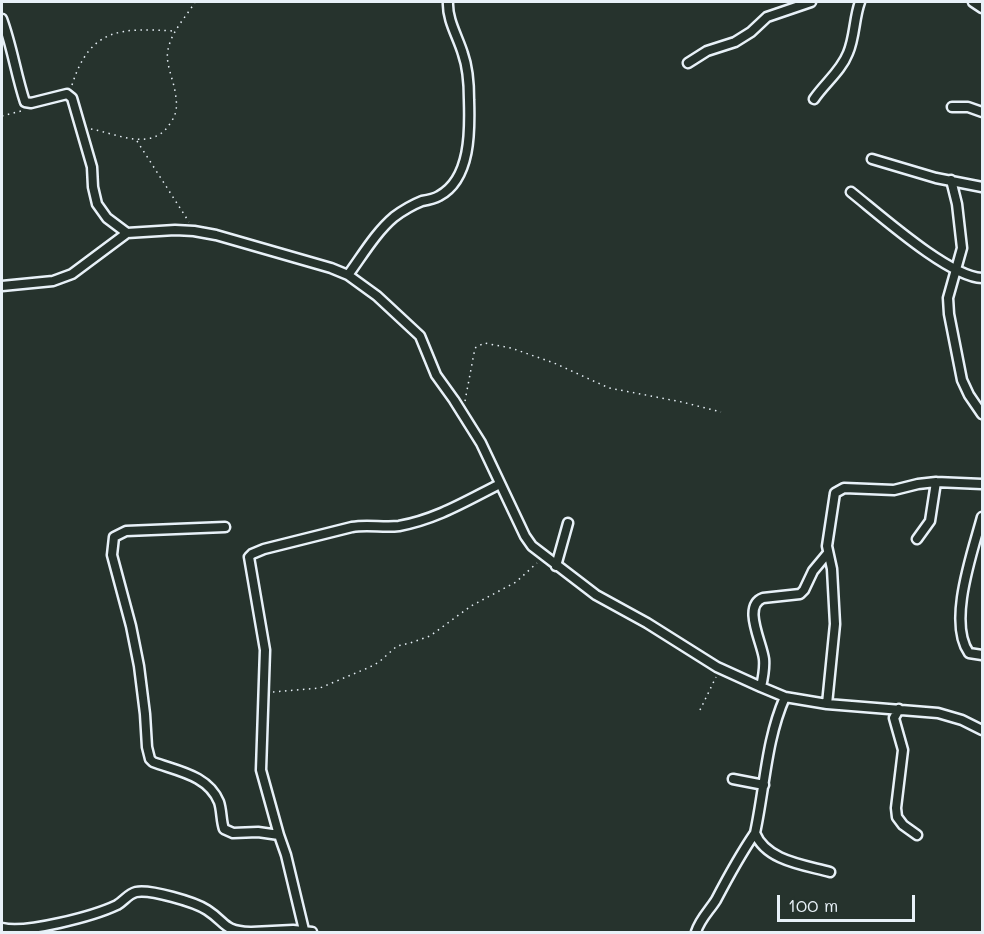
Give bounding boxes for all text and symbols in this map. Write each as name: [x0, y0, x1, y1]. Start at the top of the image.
scale bar: [780, 883, 918, 921]
text: 100 m: [788, 893, 838, 917]

